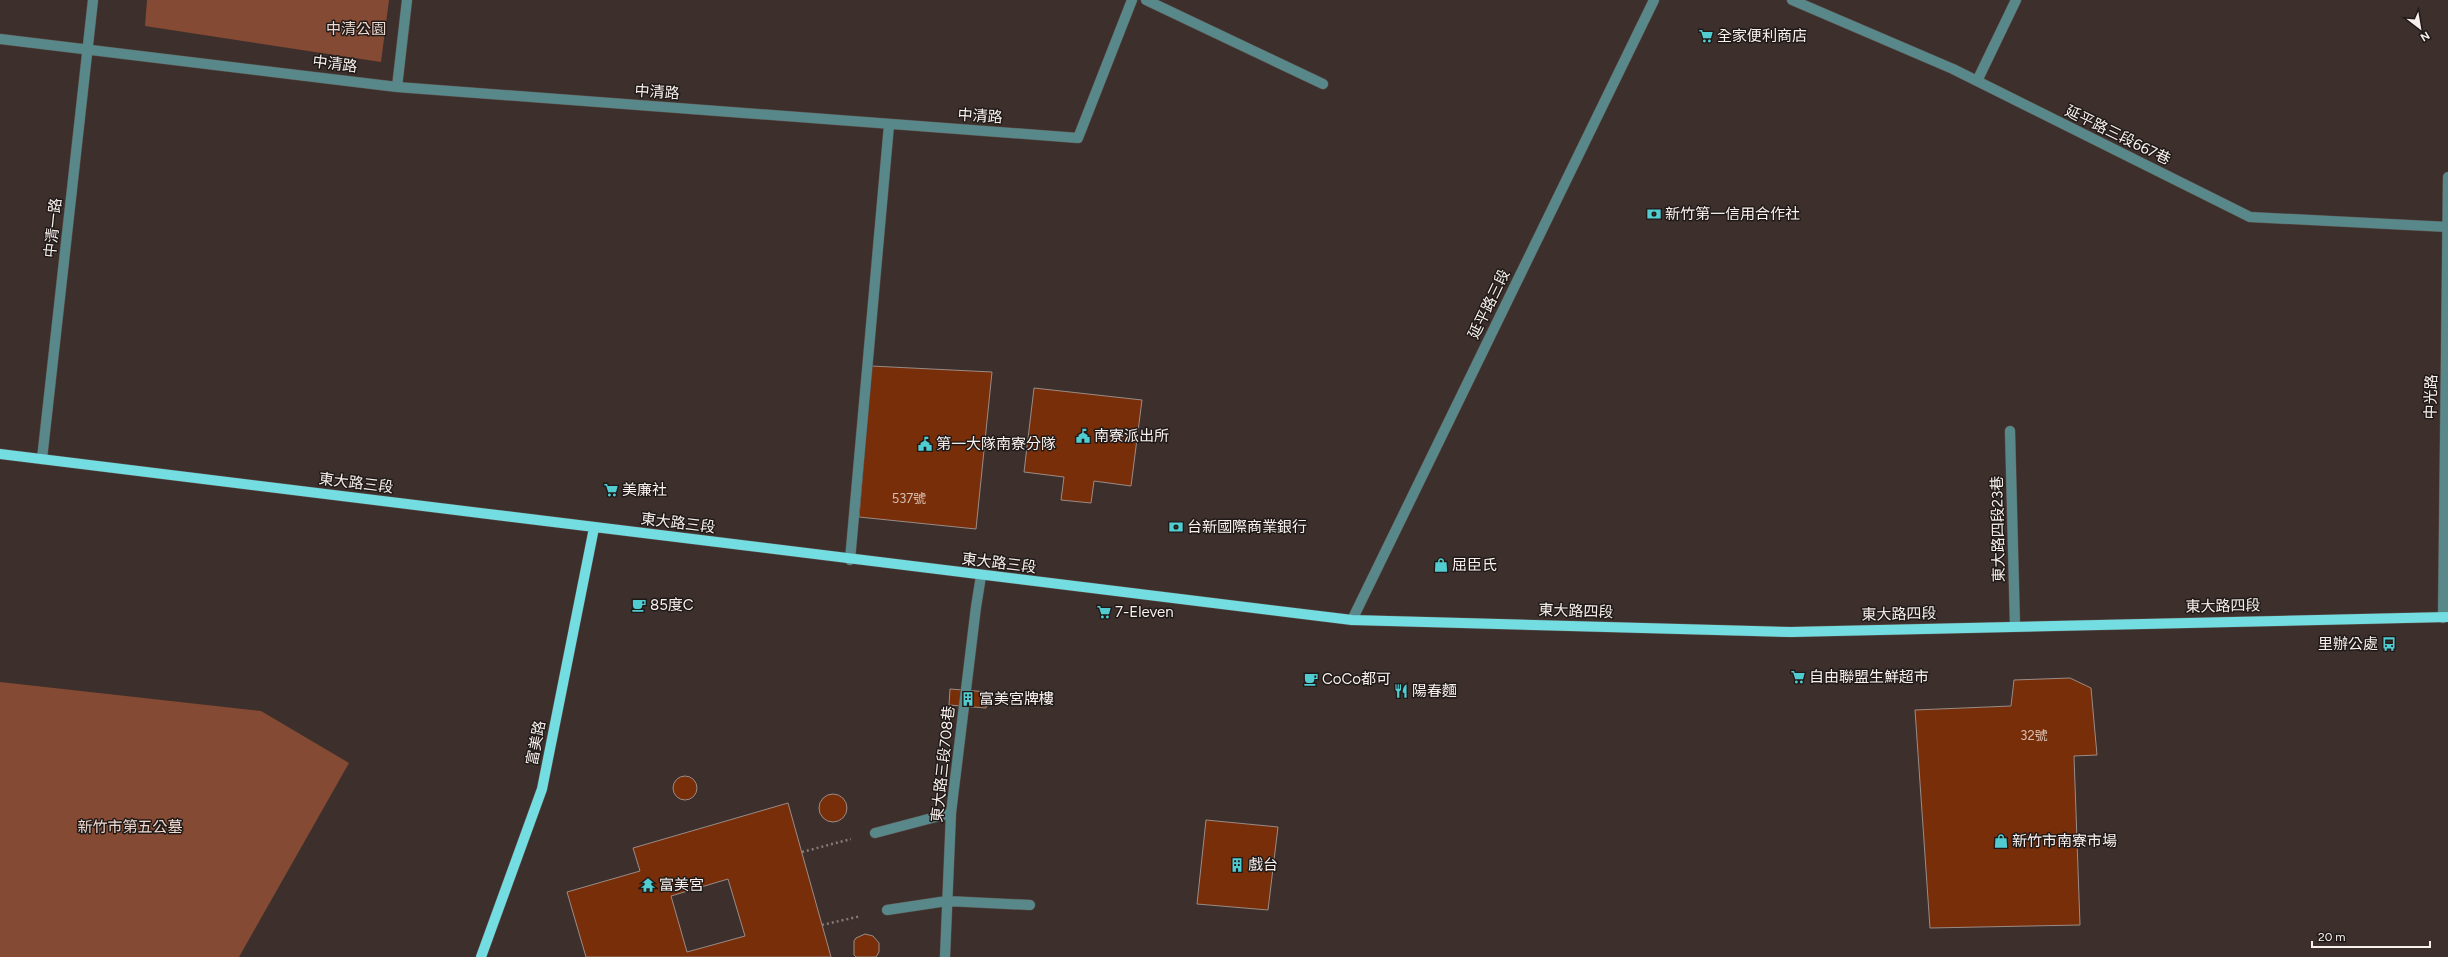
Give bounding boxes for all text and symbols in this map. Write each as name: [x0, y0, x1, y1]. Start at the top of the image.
north arrow: [2400, 8, 2440, 48]
park label: 中清公園: [326, 20, 386, 38]
place label: 全家便利商店: [1717, 27, 1807, 45]
supermarket icon: 全家便利商店: [1698, 28, 1714, 44]
text: N: [2418, 28, 2432, 44]
street label: 中清路: [312, 52, 358, 76]
street label: 中清路: [634, 81, 680, 103]
street label: 延平路三段667巷: [2062, 102, 2174, 168]
street label: 中清路: [957, 105, 1003, 127]
street label: 中清一路: [41, 197, 65, 259]
place label: 新竹第一信用合作社: [1665, 205, 1800, 223]
bank icon: 新竹第一信用合作社: [1646, 206, 1662, 222]
street label: 延平路三段: [1464, 266, 1514, 342]
street label: 中光路: [2422, 374, 2440, 420]
place label: 南寮派出所: [1094, 427, 1169, 445]
public building icon: 南寮派出所: [1075, 428, 1091, 444]
place label: 第一大隊南寮分隊: [936, 435, 1056, 453]
public building icon: 第一大隊南寮分隊: [917, 436, 933, 452]
street label: 東大路三段: [318, 469, 394, 497]
street label: 東大路四段23巷: [1988, 476, 2008, 582]
place label: 美廉社: [622, 481, 667, 499]
supermarket icon: 美廉社: [603, 482, 619, 498]
house number: 537號: [892, 491, 926, 506]
street label: 東大路三段: [640, 509, 716, 537]
place label: 台新國際商業銀行: [1187, 518, 1307, 536]
bank icon: 台新國際商業銀行: [1168, 519, 1184, 535]
street label: 東大路三段: [961, 549, 1037, 577]
place label: 屈臣氏: [1452, 556, 1497, 574]
shop icon: 屈臣氏: [1433, 557, 1449, 573]
place label: 85度C: [650, 596, 694, 614]
street label: 東大路四段: [2185, 596, 2261, 616]
cafe icon: 85度C: [631, 597, 647, 613]
street label: 東大路四段: [1538, 601, 1614, 621]
place label: 7-Eleven: [1115, 603, 1174, 621]
supermarket icon: 7-Eleven: [1096, 604, 1112, 620]
street label: 東大路四段: [1861, 604, 1937, 624]
place label: 里辦公處: [2318, 635, 2378, 653]
bus stop icon: 里辦公處: [2381, 636, 2397, 652]
place label: 自由聯盟生鮮超市: [1809, 668, 1929, 686]
supermarket icon: 自由聯盟生鮮超市: [1790, 669, 1806, 685]
place label: CoCo都可: [1322, 670, 1391, 688]
cafe icon: CoCo都可: [1303, 671, 1319, 687]
place label: 陽春麵: [1412, 682, 1457, 700]
restaurant icon: 陽春麵: [1393, 683, 1409, 699]
place label: 富美宮牌樓: [979, 690, 1054, 708]
building icon: 富美宮牌樓: [960, 691, 976, 707]
street label: 東大路三段708巷: [928, 705, 958, 823]
street label: 富美路: [523, 719, 549, 767]
house number: 32號: [2020, 728, 2048, 743]
park label: 新竹市第五公墓: [77, 818, 183, 836]
place label: 新竹市南寮市場: [2012, 832, 2117, 850]
shop icon: 新竹市南寮市場: [1993, 833, 2009, 849]
place label: 戲台: [1248, 856, 1278, 874]
building icon: 戲台: [1229, 857, 1245, 873]
place label: 富美宮: [659, 876, 704, 894]
temple icon: 富美宮: [640, 877, 656, 893]
scale bar: [2312, 923, 2430, 949]
text: 20 m: [2318, 930, 2346, 944]

